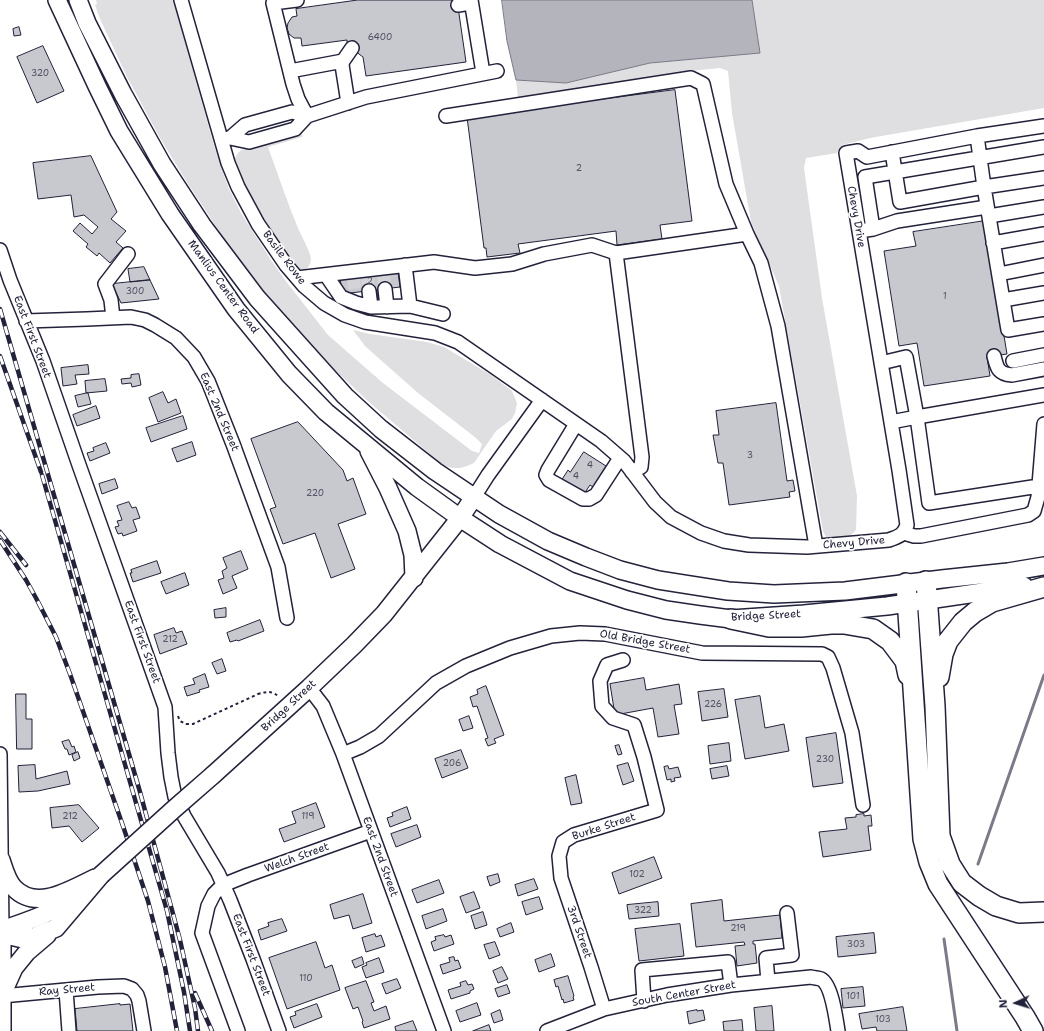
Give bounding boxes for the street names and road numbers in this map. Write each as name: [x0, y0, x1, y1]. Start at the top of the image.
street label: Chevy Drive: [844, 185, 868, 249]
street label: Basile Rowe: [259, 228, 309, 288]
street label: Manlius Center Road: [185, 238, 261, 336]
street label: East First Street: [10, 294, 54, 380]
street label: East 2nd Street: [196, 371, 242, 453]
street label: Chevy Drive: [822, 534, 886, 552]
street label: East First Street: [121, 599, 163, 685]
street label: Bridge Street: [731, 608, 801, 624]
street label: Old Bridge Street: [599, 628, 691, 656]
street label: Bridge Street: [259, 677, 319, 735]
street label: Burke Street: [571, 811, 637, 843]
street label: East 2nd Street: [359, 815, 401, 899]
street label: Welch Street: [263, 840, 331, 876]
street label: 3rd Street: [564, 904, 594, 960]
street label: East First Street: [229, 912, 273, 998]
street label: South Center Street: [631, 978, 737, 1010]
street label: Ray Street: [38, 981, 96, 999]

